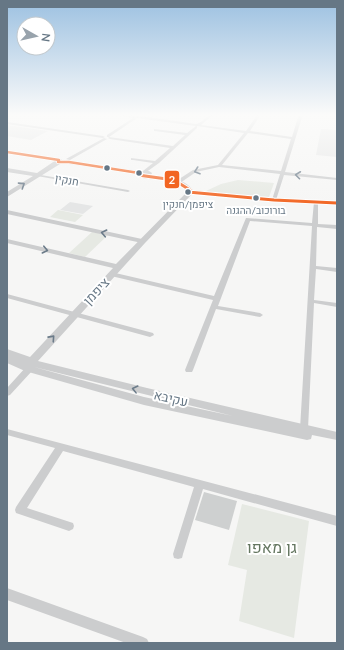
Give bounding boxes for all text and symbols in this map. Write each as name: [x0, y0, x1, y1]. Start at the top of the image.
north arrow: [16, 16, 56, 56]
text: N: [39, 32, 53, 43]
unlabelled marker: [102, 163, 112, 173]
one-way arrow: [194, 166, 201, 175]
unlabelled marker: [134, 168, 144, 178]
line badge: 2: [164, 170, 180, 189]
street label: חנקין: [54, 171, 80, 188]
one-way arrow: [295, 171, 301, 180]
text: 2: [169, 173, 175, 186]
one-way arrow: [18, 182, 25, 190]
marker: ציפמן/חנקין: [183, 187, 193, 197]
marker: בורוכוב/ההגנה: [251, 193, 261, 203]
place label: ציפמן/חנקין: [163, 198, 214, 210]
place label: בורוכוב/ההגנה: [226, 204, 286, 216]
one-way arrow: [101, 229, 107, 237]
one-way arrow: [42, 245, 48, 253]
street label: ציפמן: [80, 274, 112, 308]
one-way arrow: [48, 335, 55, 343]
one-way arrow: [132, 386, 139, 394]
street label: עקיבא: [152, 386, 190, 410]
park label: גן מאפו: [247, 537, 297, 556]

